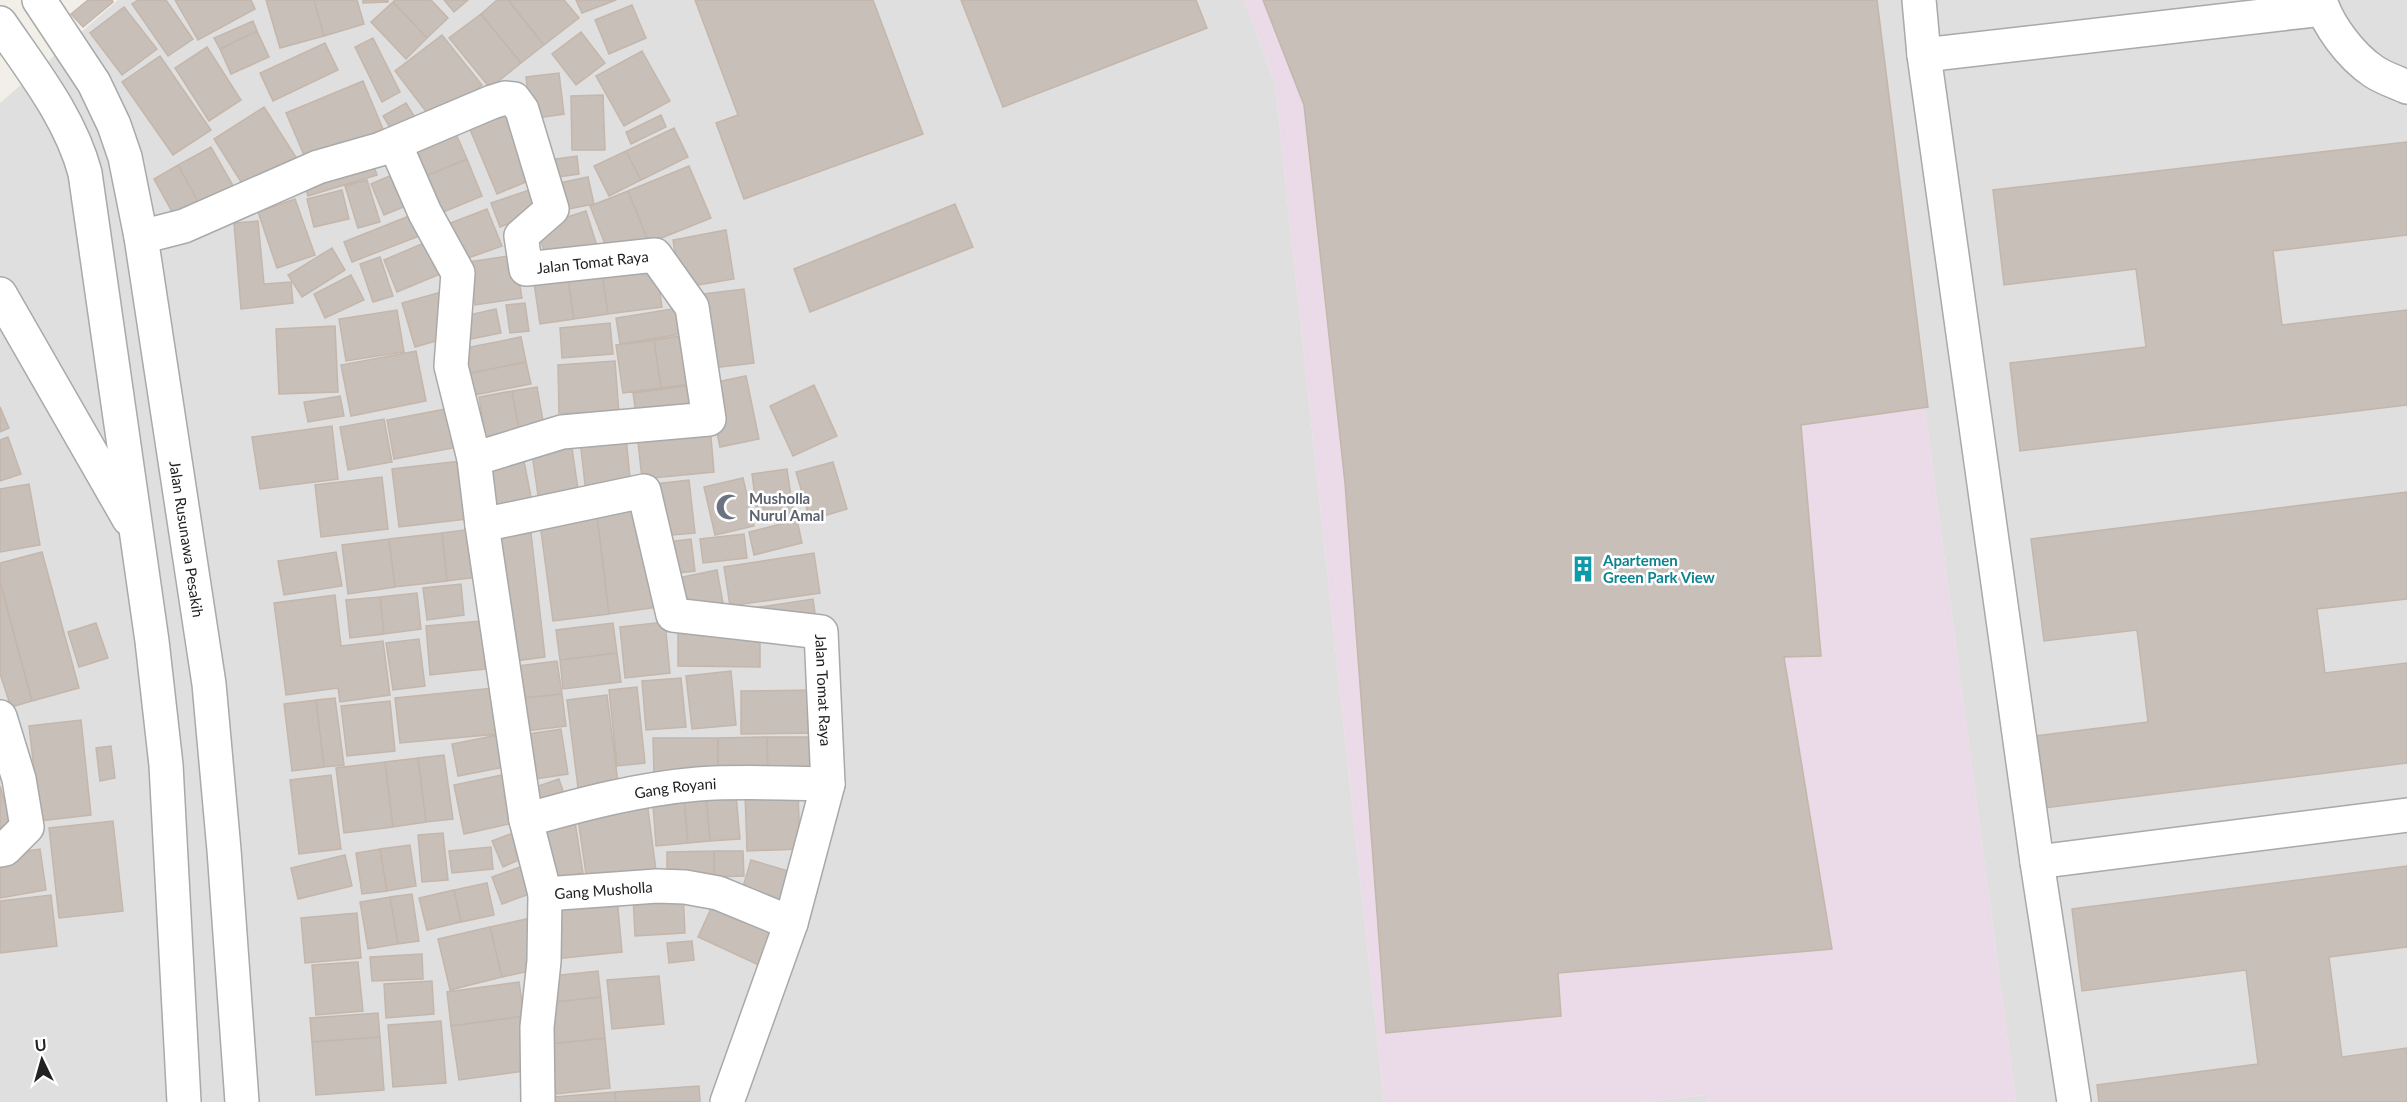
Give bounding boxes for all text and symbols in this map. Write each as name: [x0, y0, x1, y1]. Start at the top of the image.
street label: Jalan Tomat Raya: [536, 247, 649, 277]
street label: Jalan Rusunawa Pesakih: [166, 460, 208, 618]
place label: Musholla Nurul Amal: [749, 489, 824, 524]
mosque icon: Musholla Nurul Amal: [714, 492, 744, 522]
place label: Apartemen Green Park View: [1602, 551, 1715, 586]
building icon: Apartemen Green Park View: [1568, 554, 1598, 584]
street label: Jalan Tomat Raya: [812, 634, 835, 747]
street label: Gang Royani: [633, 774, 717, 802]
street label: Gang Musholla: [554, 877, 653, 902]
north arrow: [12, 1030, 72, 1090]
text: U: [34, 1035, 47, 1055]

